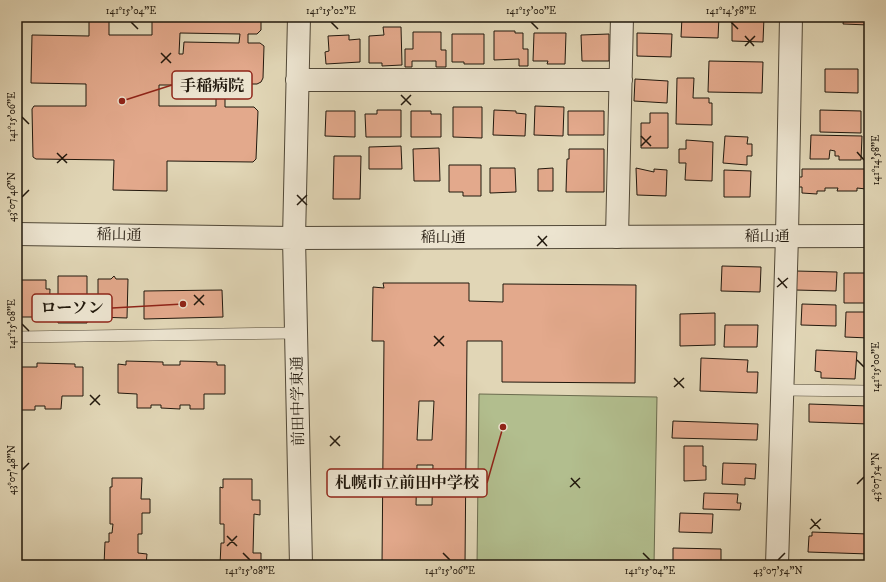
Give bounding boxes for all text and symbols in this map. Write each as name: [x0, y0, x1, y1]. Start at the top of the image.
text: 141°15'04"E: [106, 5, 156, 17]
text: 141°15'02"E: [306, 5, 356, 17]
text: 141°15'00"E: [506, 5, 556, 17]
text: 141°14'58"E: [706, 5, 756, 17]
callout: 手稲病院: [172, 71, 252, 99]
text: 手稲病院: [180, 76, 244, 96]
text: 141°15'06"E: [6, 92, 18, 142]
text: 141°14'58"E: [870, 135, 882, 185]
text: 43°07'46"N: [6, 172, 18, 222]
street label: 稲山通: [96, 225, 142, 245]
street label: 稲山通: [744, 227, 790, 246]
street label: 稲山通: [420, 228, 466, 247]
callout: ローソン: [32, 294, 112, 322]
text: ローソン: [40, 298, 104, 318]
text: 141°15'08"E: [6, 299, 18, 349]
text: 141°15'00"E: [870, 342, 882, 392]
street label: 前田中学東通: [288, 356, 308, 446]
text: 43°07'48"N: [6, 445, 18, 495]
text: 43°07'54"N: [870, 452, 882, 502]
callout: 札幌市立前田中学校: [327, 469, 487, 497]
text: 札幌市立前田中学校: [335, 473, 480, 493]
text: 141°15'08"E: [225, 565, 275, 577]
text: 141°15'06"E: [425, 565, 475, 577]
text: 141°15'04"E: [625, 565, 675, 577]
text: 43°07'54"N: [753, 565, 803, 577]

